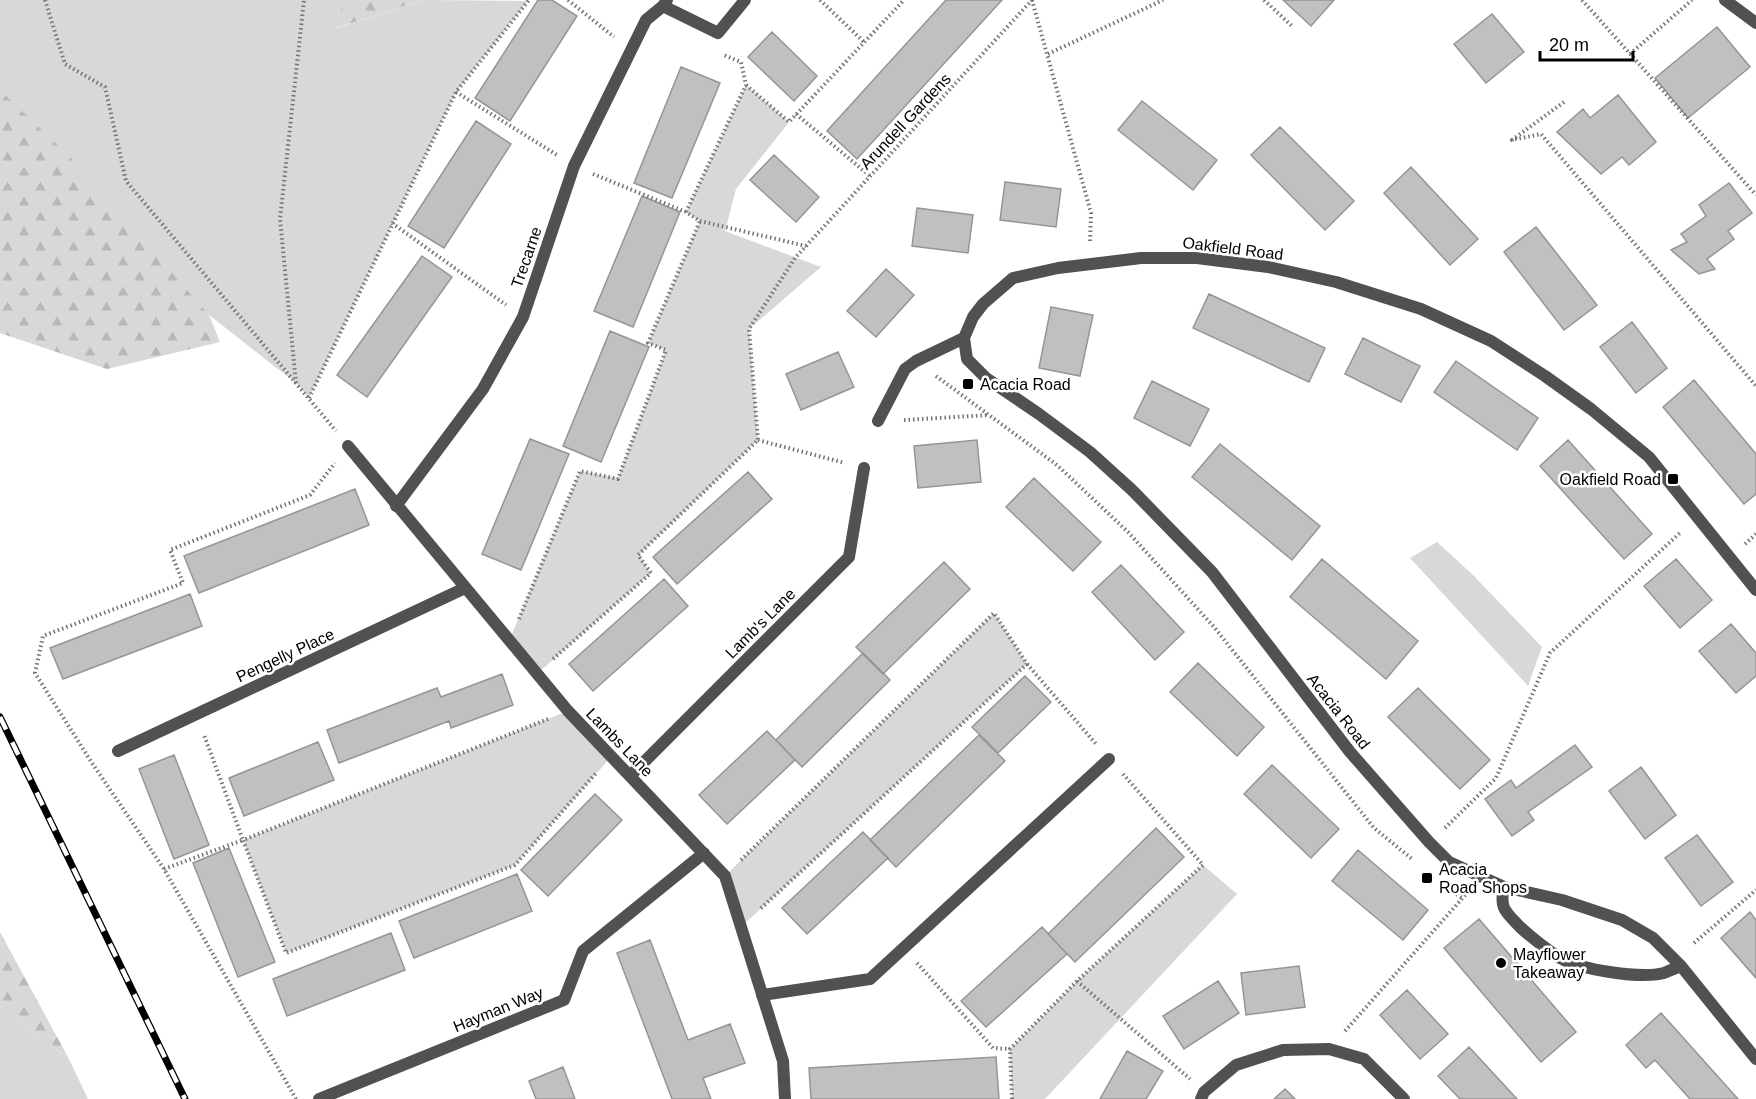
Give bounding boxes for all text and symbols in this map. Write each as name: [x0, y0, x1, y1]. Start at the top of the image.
scale bar: [1540, 24, 1633, 62]
text: 20 m: [1549, 35, 1589, 55]
street label: Arundell Gardens: [857, 70, 954, 173]
street label: Trecarne: [508, 224, 545, 290]
street label: Oakfield Road: [1182, 234, 1284, 263]
place label: Acacia Road: [980, 376, 1071, 393]
marker: Acacia Road: [961, 377, 975, 391]
place label: Oakfield Road: [1560, 471, 1661, 488]
marker: Oakfield Road: [1666, 472, 1680, 486]
street label: Lamb's Lane: [722, 585, 799, 662]
street label: Pengelly Place: [234, 625, 337, 686]
street label: Acacia Road: [1304, 670, 1373, 752]
street label: Lambs Lane: [583, 705, 656, 780]
place label: Acacia Road Shops: [1439, 861, 1527, 896]
marker: Acacia Road Shops: [1420, 871, 1434, 885]
place label: Mayflower Takeaway: [1513, 946, 1587, 981]
marker: Mayflower Takeaway: [1494, 956, 1508, 970]
street label: Hayman Way: [451, 984, 546, 1035]

